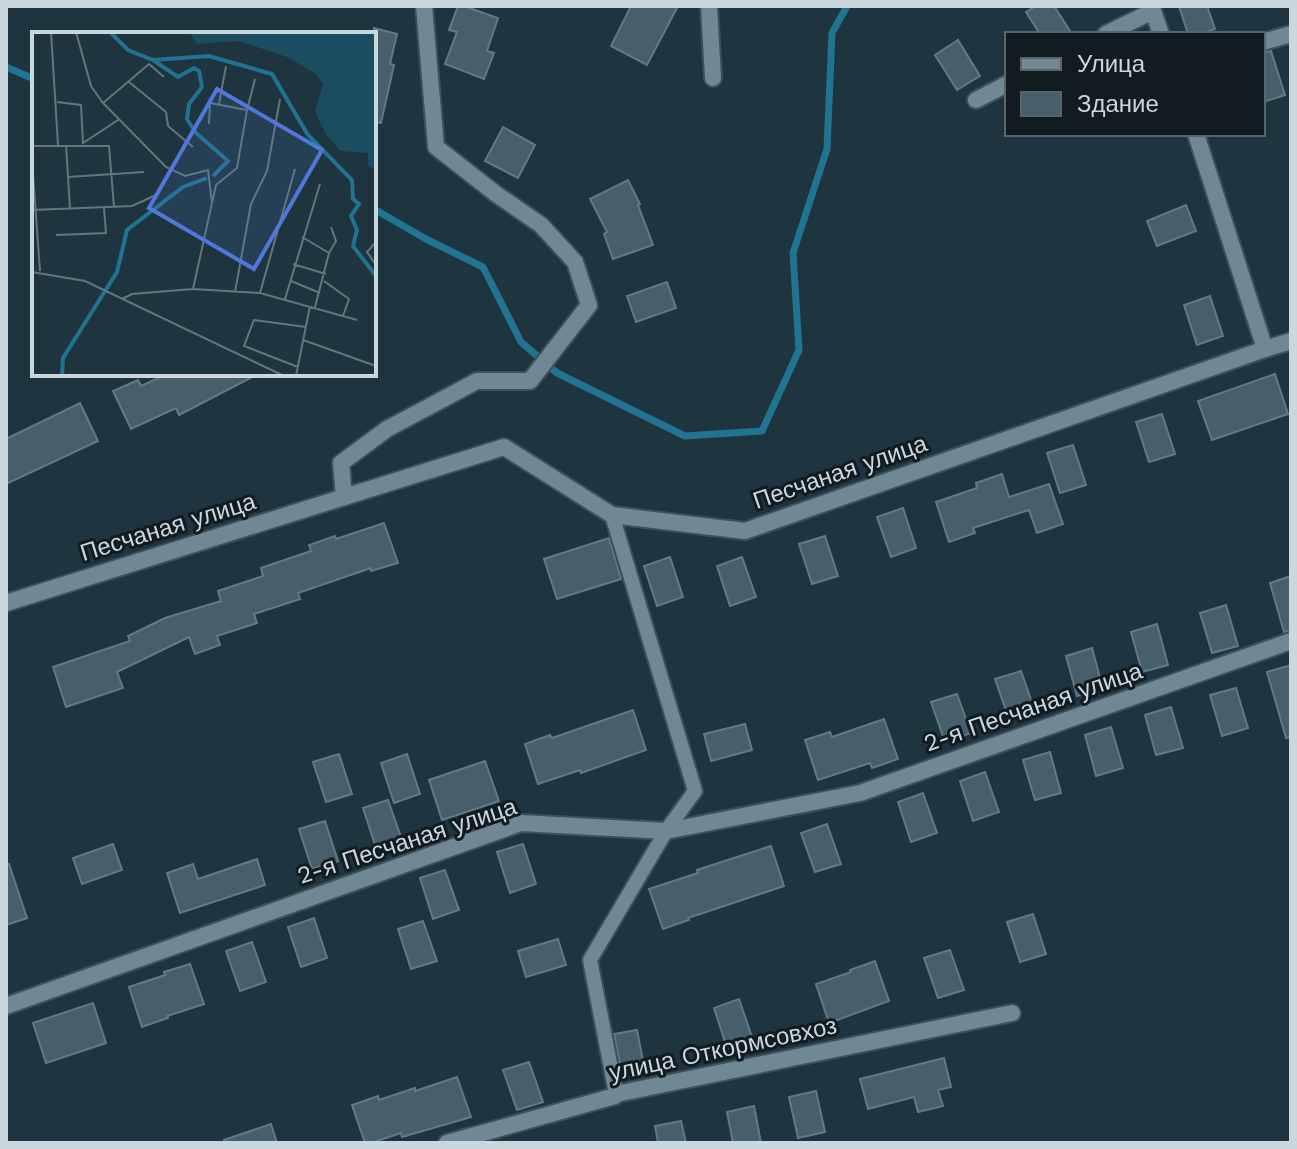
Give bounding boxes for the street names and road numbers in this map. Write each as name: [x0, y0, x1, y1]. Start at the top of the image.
street label: Песчаная улица: [749, 429, 931, 515]
street label: Песчаная улица: [77, 487, 260, 567]
street label: 2-я Песчаная улица: [920, 656, 1146, 757]
street label: 2-я Песчаная улица: [294, 792, 521, 890]
street label: улица Откормсовхоз: [607, 1011, 839, 1087]

